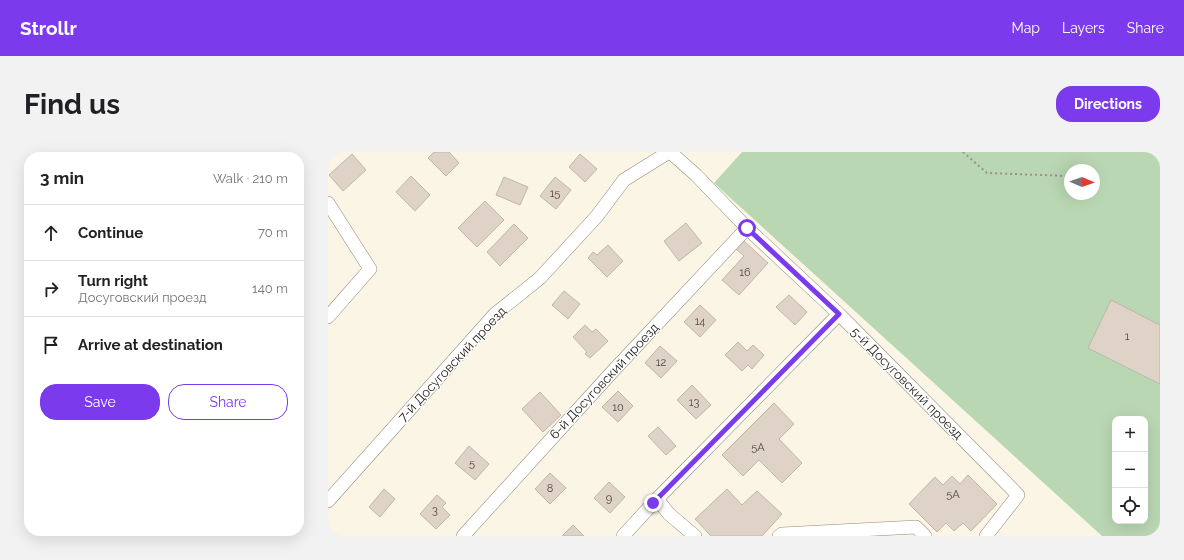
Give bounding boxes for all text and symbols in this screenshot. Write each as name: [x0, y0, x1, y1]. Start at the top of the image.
text: Strollr: [20, 17, 77, 39]
text: Map: [1012, 20, 1040, 36]
text: Layers: [1062, 20, 1105, 36]
text: Share: [1127, 20, 1164, 36]
button: Directions: [1056, 86, 1160, 122]
text: Find us: [24, 88, 120, 121]
north arrow: [1064, 164, 1100, 200]
text: 3 min: [40, 168, 84, 188]
text: Walk · 210 m: [213, 171, 288, 186]
house number: 15: [550, 187, 560, 200]
route start: [738, 219, 756, 237]
icon: ahead: [40, 222, 62, 244]
text: Continue: [78, 224, 143, 242]
text: 70 m: [258, 225, 288, 240]
house number: 16: [739, 266, 751, 279]
text: Turn right: [78, 272, 148, 290]
icon: right: [40, 278, 62, 300]
text: 140 m: [252, 281, 288, 296]
text: Досуговский проезд: [78, 290, 206, 305]
street label: 7-й Досуговский проезд: [395, 303, 509, 425]
house number: 14: [695, 315, 705, 328]
street label: 6-й Досуговский проезд: [546, 320, 662, 442]
street label: 5-й Досуговский проезд: [848, 324, 966, 442]
house number: 1: [1125, 330, 1130, 343]
icon: arrive: [40, 334, 62, 356]
text: Arrive at destination: [78, 336, 223, 354]
house number: 12: [656, 356, 666, 369]
button: Save: [40, 384, 160, 420]
button: Share: [168, 384, 288, 420]
house number: 13: [689, 396, 699, 409]
house number: 10: [612, 401, 624, 414]
map controls: [1112, 416, 1148, 524]
button: +: [1112, 416, 1148, 452]
house number: 5А: [751, 441, 765, 454]
button: −: [1112, 452, 1148, 488]
house number: 5: [469, 457, 475, 470]
house number: 8: [547, 482, 553, 495]
house number: 5А: [946, 488, 960, 501]
button: locate: [1112, 488, 1148, 524]
house number: 9: [606, 492, 612, 505]
route end: [644, 494, 662, 512]
house number: 3: [432, 504, 438, 517]

